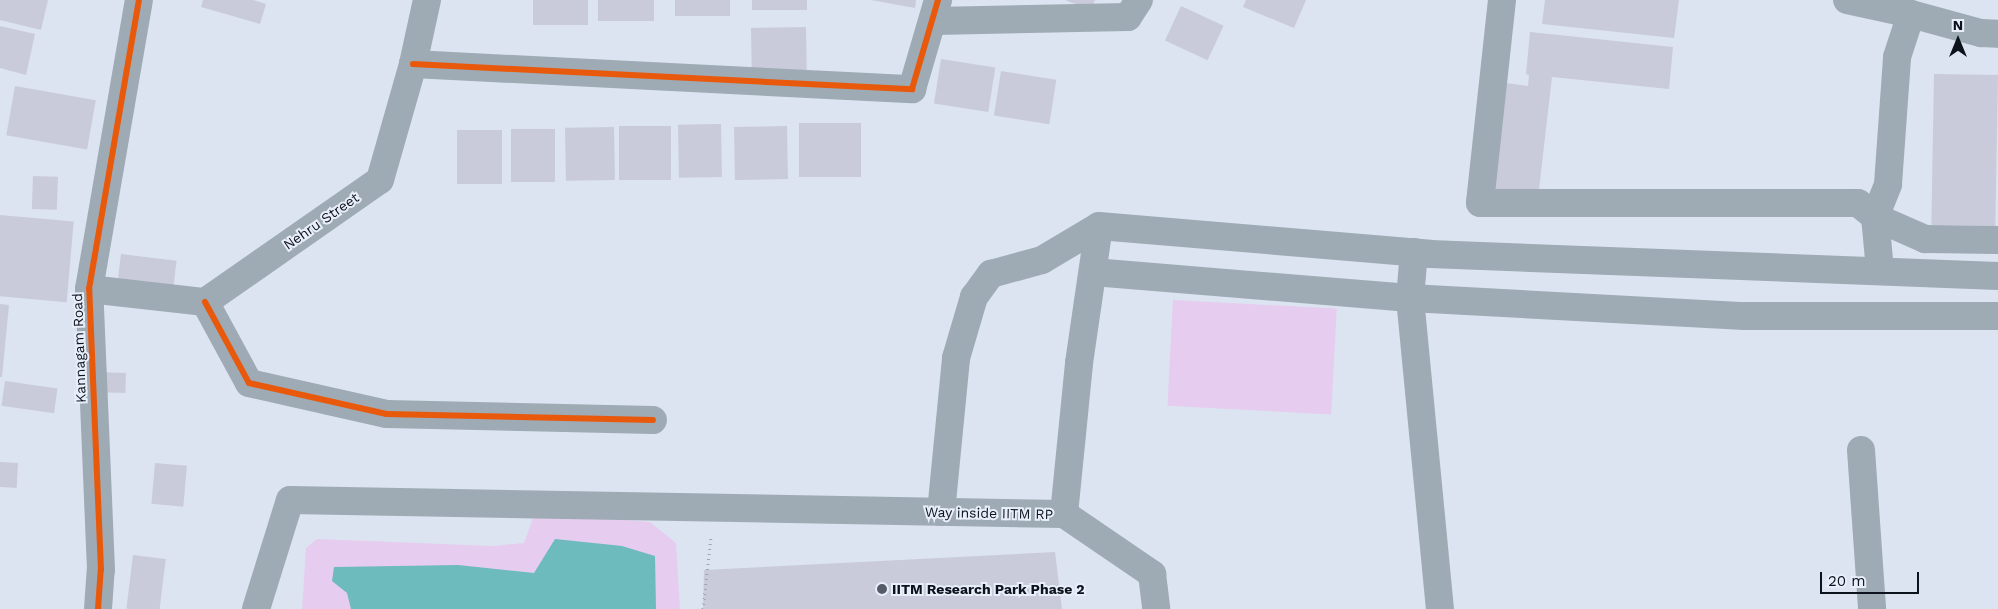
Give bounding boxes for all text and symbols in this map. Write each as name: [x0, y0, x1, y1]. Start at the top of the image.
north arrow: [1933, 15, 1983, 65]
text: N: [1953, 17, 1963, 33]
street label: Nehru Street: [280, 189, 362, 253]
street label: Kannagam Road: [69, 293, 89, 403]
street label: Way inside IITM RP: [924, 503, 1054, 523]
scale bar: [1823, 562, 1922, 594]
text: 20 m: [1828, 572, 1866, 590]
place label: IITM Research Park Phase 2: [892, 581, 1085, 597]
marker: IITM Research Park Phase 2: [876, 583, 888, 595]

